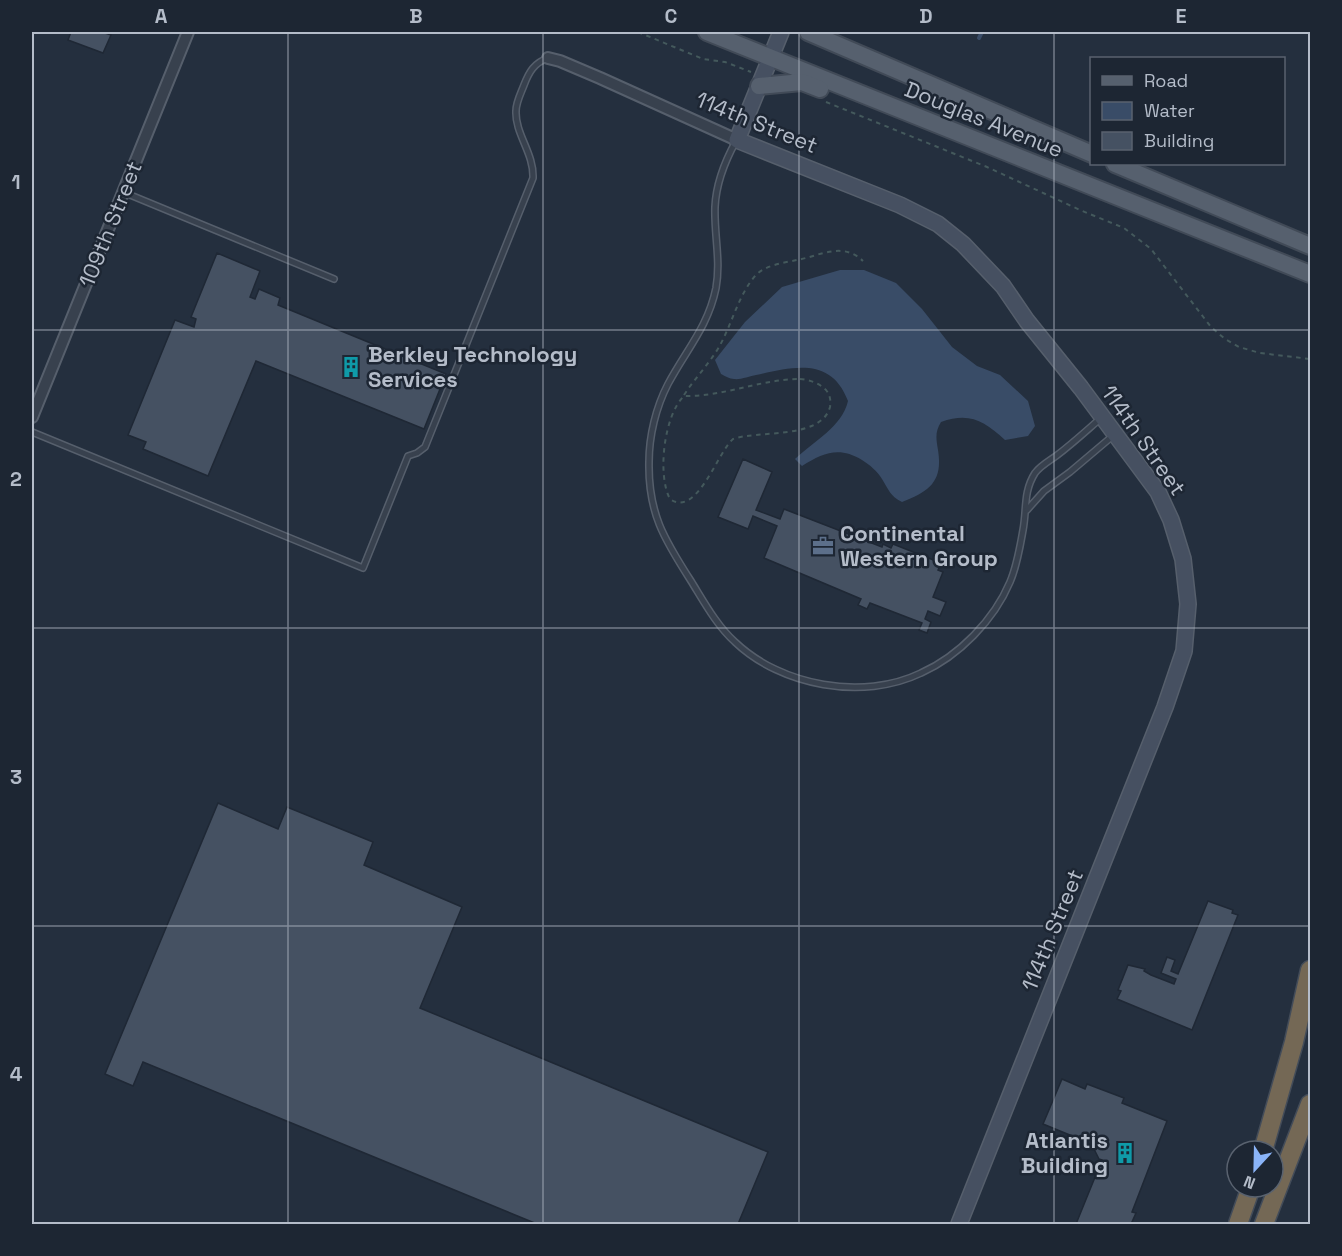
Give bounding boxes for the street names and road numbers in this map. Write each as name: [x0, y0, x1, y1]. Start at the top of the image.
street label: Douglas Avenue: [901, 74, 1067, 164]
street label: 114th Street: [692, 85, 822, 159]
street label: 109th Street: [72, 157, 148, 291]
street label: 114th Street: [1096, 379, 1192, 501]
street label: 114th Street: [1015, 865, 1089, 995]

